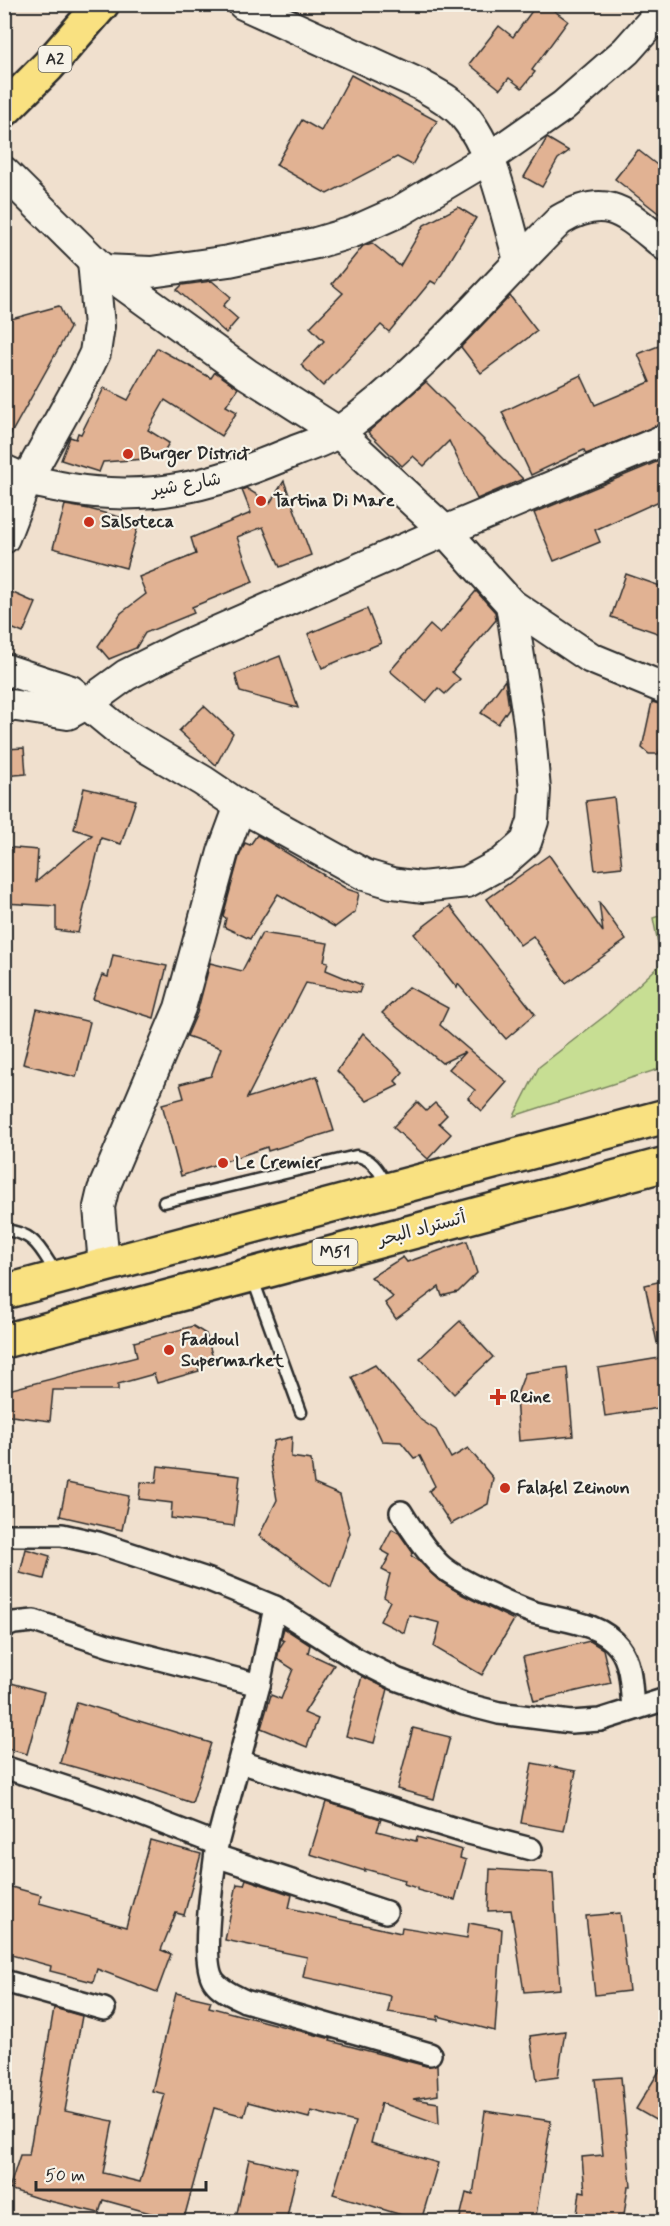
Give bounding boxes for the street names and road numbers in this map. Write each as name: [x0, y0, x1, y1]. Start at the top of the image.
road number: A2: [38, 46, 72, 72]
street label: شارع شير: [147, 467, 223, 503]
street label: أتستراد البحر: [373, 1206, 469, 1253]
road number: M51: [312, 1239, 358, 1265]

